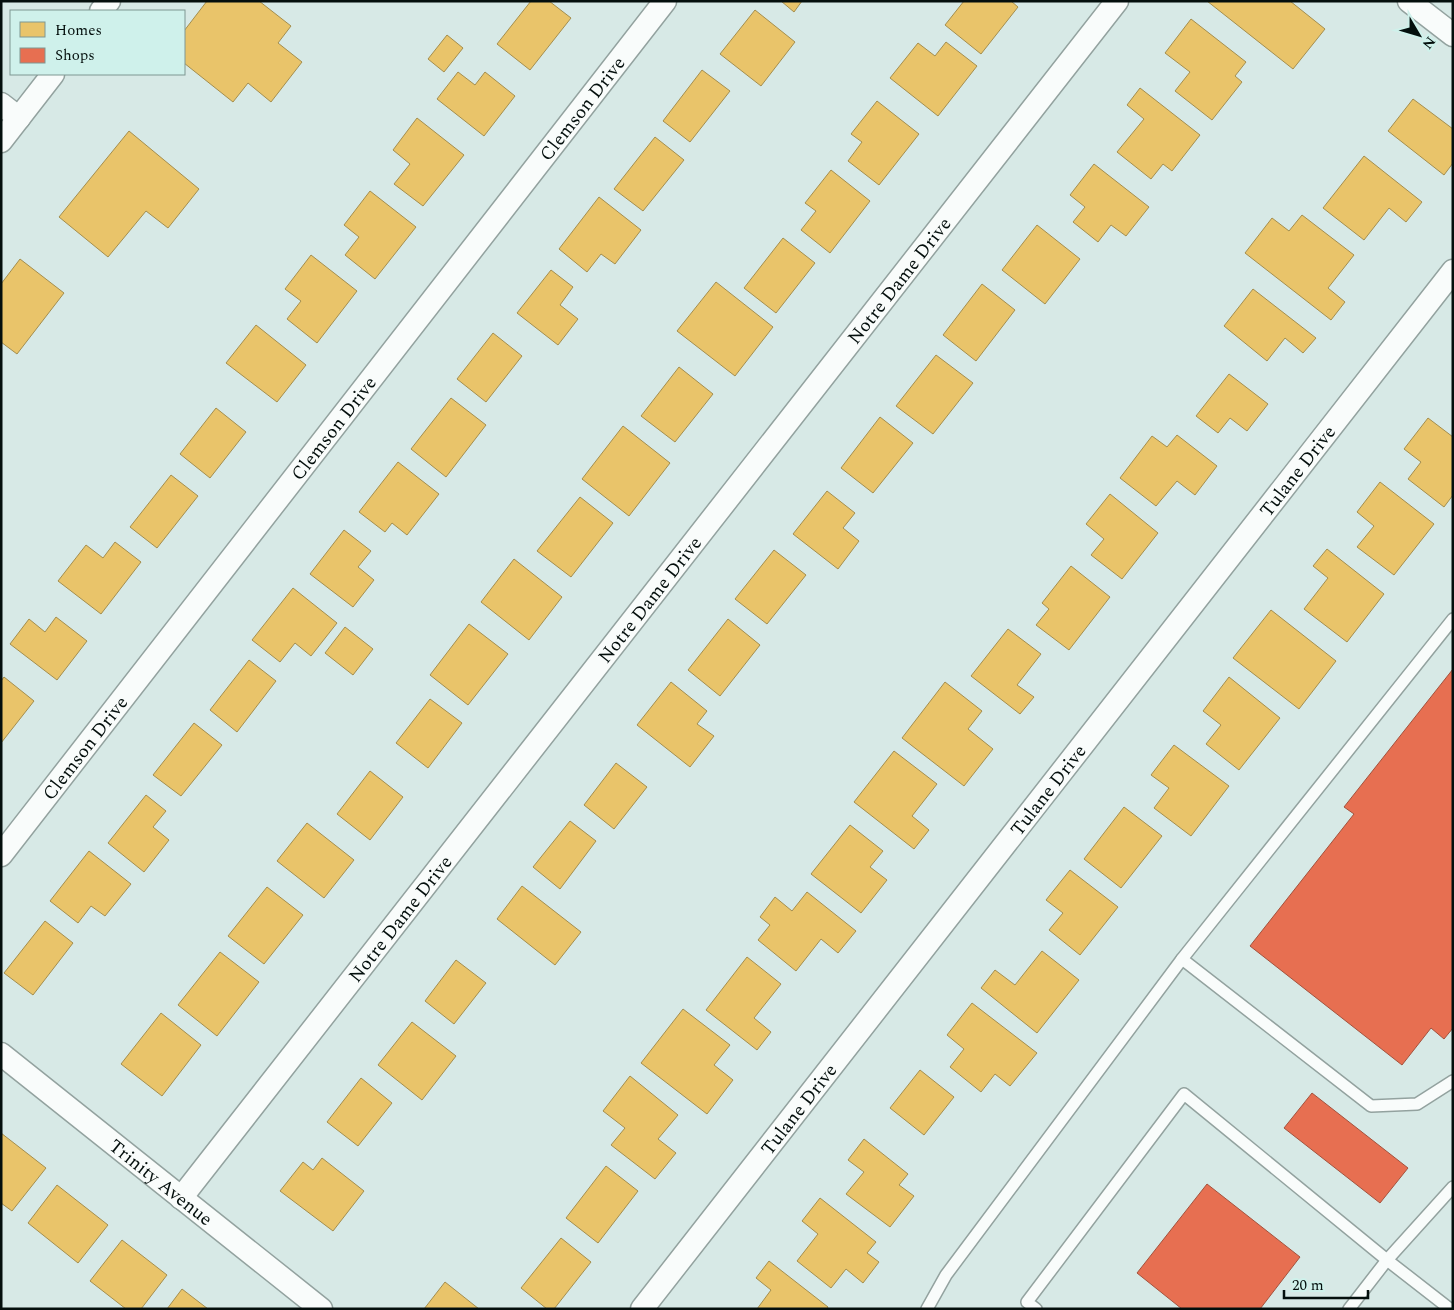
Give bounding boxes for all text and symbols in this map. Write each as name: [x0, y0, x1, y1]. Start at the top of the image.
legend: [10, 10, 185, 75]
north arrow: [1394, 10, 1444, 60]
text: Homes: [55, 19, 102, 42]
text: N: [1417, 32, 1441, 54]
text: Shops: [55, 44, 95, 67]
street label: Clemson Drive: [533, 51, 633, 168]
street label: Notre Dame Drive: [841, 211, 959, 351]
street label: Clemson Drive: [284, 370, 384, 487]
street label: Tulane Drive: [1253, 419, 1343, 524]
street label: Notre Dame Drive: [591, 530, 709, 670]
street label: Clemson Drive: [36, 690, 136, 807]
street label: Tulane Drive: [1004, 738, 1094, 843]
street label: Notre Dame Drive: [342, 849, 460, 989]
street label: Tulane Drive: [754, 1058, 845, 1162]
street label: Trinity Avenue: [102, 1132, 219, 1234]
scale bar: [1284, 1268, 1368, 1300]
text: 20 m: [1292, 1274, 1324, 1297]

